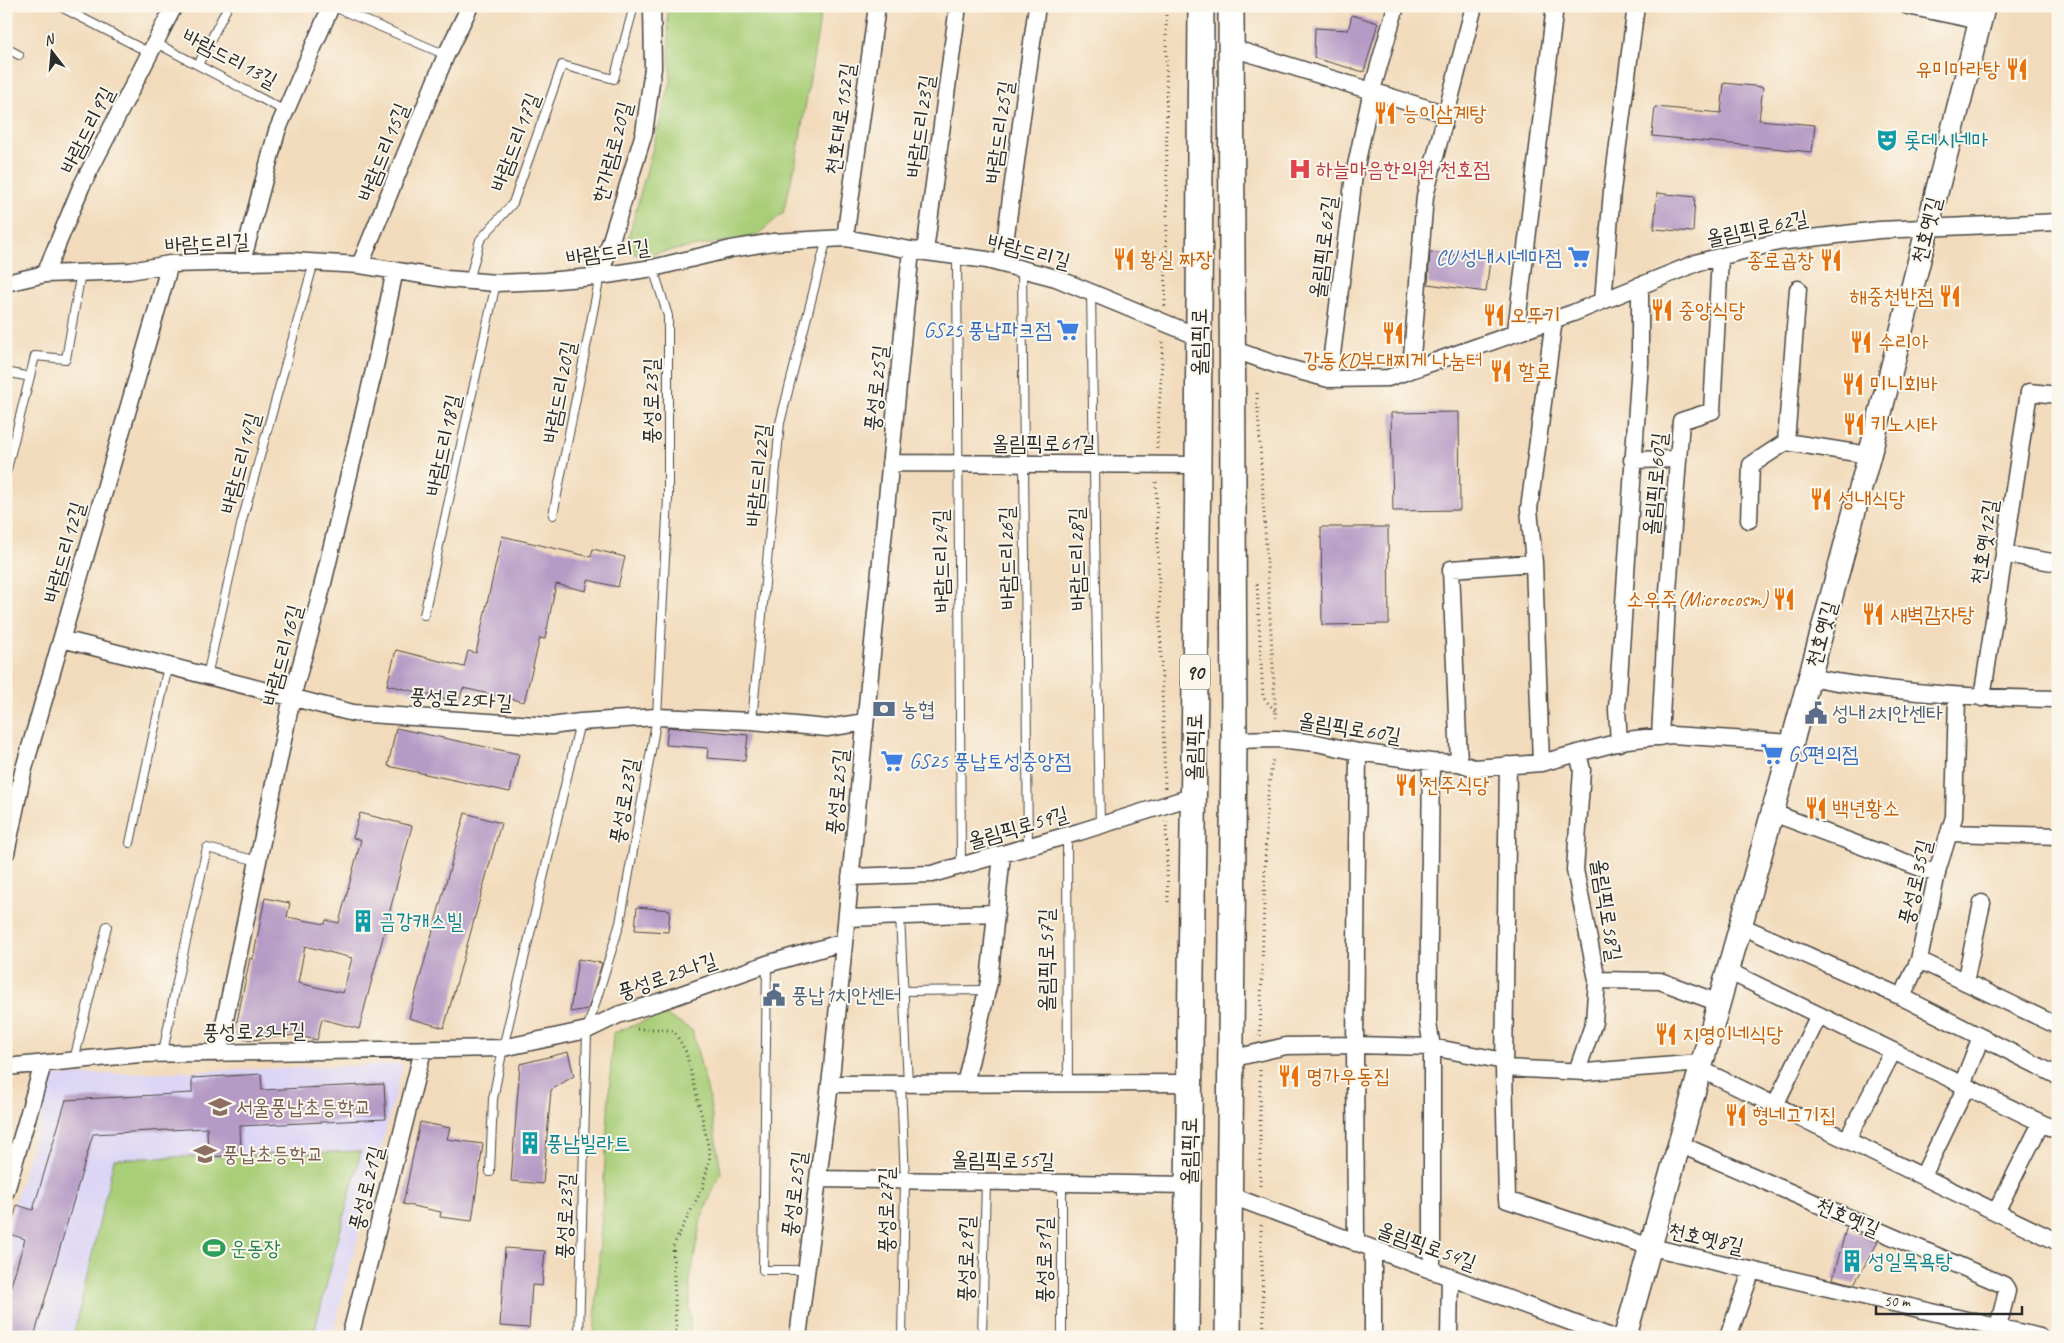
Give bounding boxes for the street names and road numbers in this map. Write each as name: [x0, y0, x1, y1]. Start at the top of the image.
street label: 바람드리13길: [178, 22, 282, 94]
street label: 천호대로152길: [819, 61, 861, 177]
street label: 바람드리23길: [900, 73, 940, 179]
street label: 바람드리25길: [979, 79, 1019, 185]
street label: 바람드리9길: [54, 82, 120, 178]
street label: 바람드리17길: [484, 89, 546, 195]
street label: 바람드리15길: [352, 99, 414, 205]
street label: 한가람로20길: [586, 99, 638, 205]
street label: 올림픽로62길: [1304, 194, 1342, 300]
street label: 천호옛길: [1905, 194, 1947, 266]
street label: 올림픽로62길: [1704, 205, 1810, 251]
street label: 바람드리길: [164, 228, 250, 258]
street label: 바람드리길: [985, 228, 1073, 275]
street label: 바람드리길: [564, 233, 652, 271]
street label: 올림픽로: [1186, 308, 1212, 376]
street label: 바람드리20길: [536, 339, 582, 445]
street label: 풍성로25길: [859, 344, 893, 432]
street label: 풍성로23길: [638, 358, 664, 444]
street label: 바람드리18길: [420, 392, 466, 498]
street label: 바람드리14길: [214, 410, 266, 516]
street label: 바람드리22길: [740, 422, 776, 528]
street label: 올림픽로61길: [992, 430, 1096, 456]
street label: 올림픽로60길: [1638, 431, 1672, 537]
street label: 천호옛12길: [1964, 497, 2004, 587]
street label: 바람드리12길: [37, 499, 91, 605]
street label: 바람드리26길: [993, 506, 1021, 610]
street label: 바람드리28길: [1063, 507, 1091, 611]
street label: 바람드리24길: [927, 509, 955, 613]
street label: 천호옛길: [1800, 598, 1842, 670]
street label: 바람드리16길: [256, 602, 308, 708]
road number: 90: [1180, 654, 1210, 690]
street label: 풍성로25다길: [409, 682, 514, 716]
street label: 올림픽로60길: [1297, 707, 1403, 749]
street label: 올림픽로: [1180, 713, 1208, 781]
street label: 풍성로25길: [820, 748, 854, 836]
street label: 풍성로23길: [604, 756, 644, 846]
street label: 올림픽로59길: [965, 800, 1071, 854]
street label: 풍성로35길: [1893, 837, 1937, 927]
street label: 올림픽로58길: [1586, 857, 1628, 963]
street label: 올림픽로57길: [1033, 908, 1059, 1012]
street label: 풍성로25나길: [614, 947, 720, 1005]
street label: 풍성로25나길: [202, 1017, 306, 1045]
street label: 올림픽로: [1175, 1117, 1203, 1185]
street label: 풍성로21길: [343, 1143, 389, 1233]
street label: 올림픽로55길: [951, 1146, 1055, 1174]
street label: 풍성로25길: [776, 1149, 812, 1239]
street label: 풍성로27길: [873, 1167, 899, 1253]
street label: 풍성로23길: [550, 1172, 580, 1260]
street label: 천호옛길: [1812, 1192, 1884, 1242]
street label: 풍성로29길: [952, 1215, 980, 1302]
street label: 올림픽로54길: [1374, 1216, 1480, 1276]
street label: 풍성로31길: [1031, 1217, 1057, 1303]
street label: 천호옛8길: [1666, 1217, 1747, 1259]

